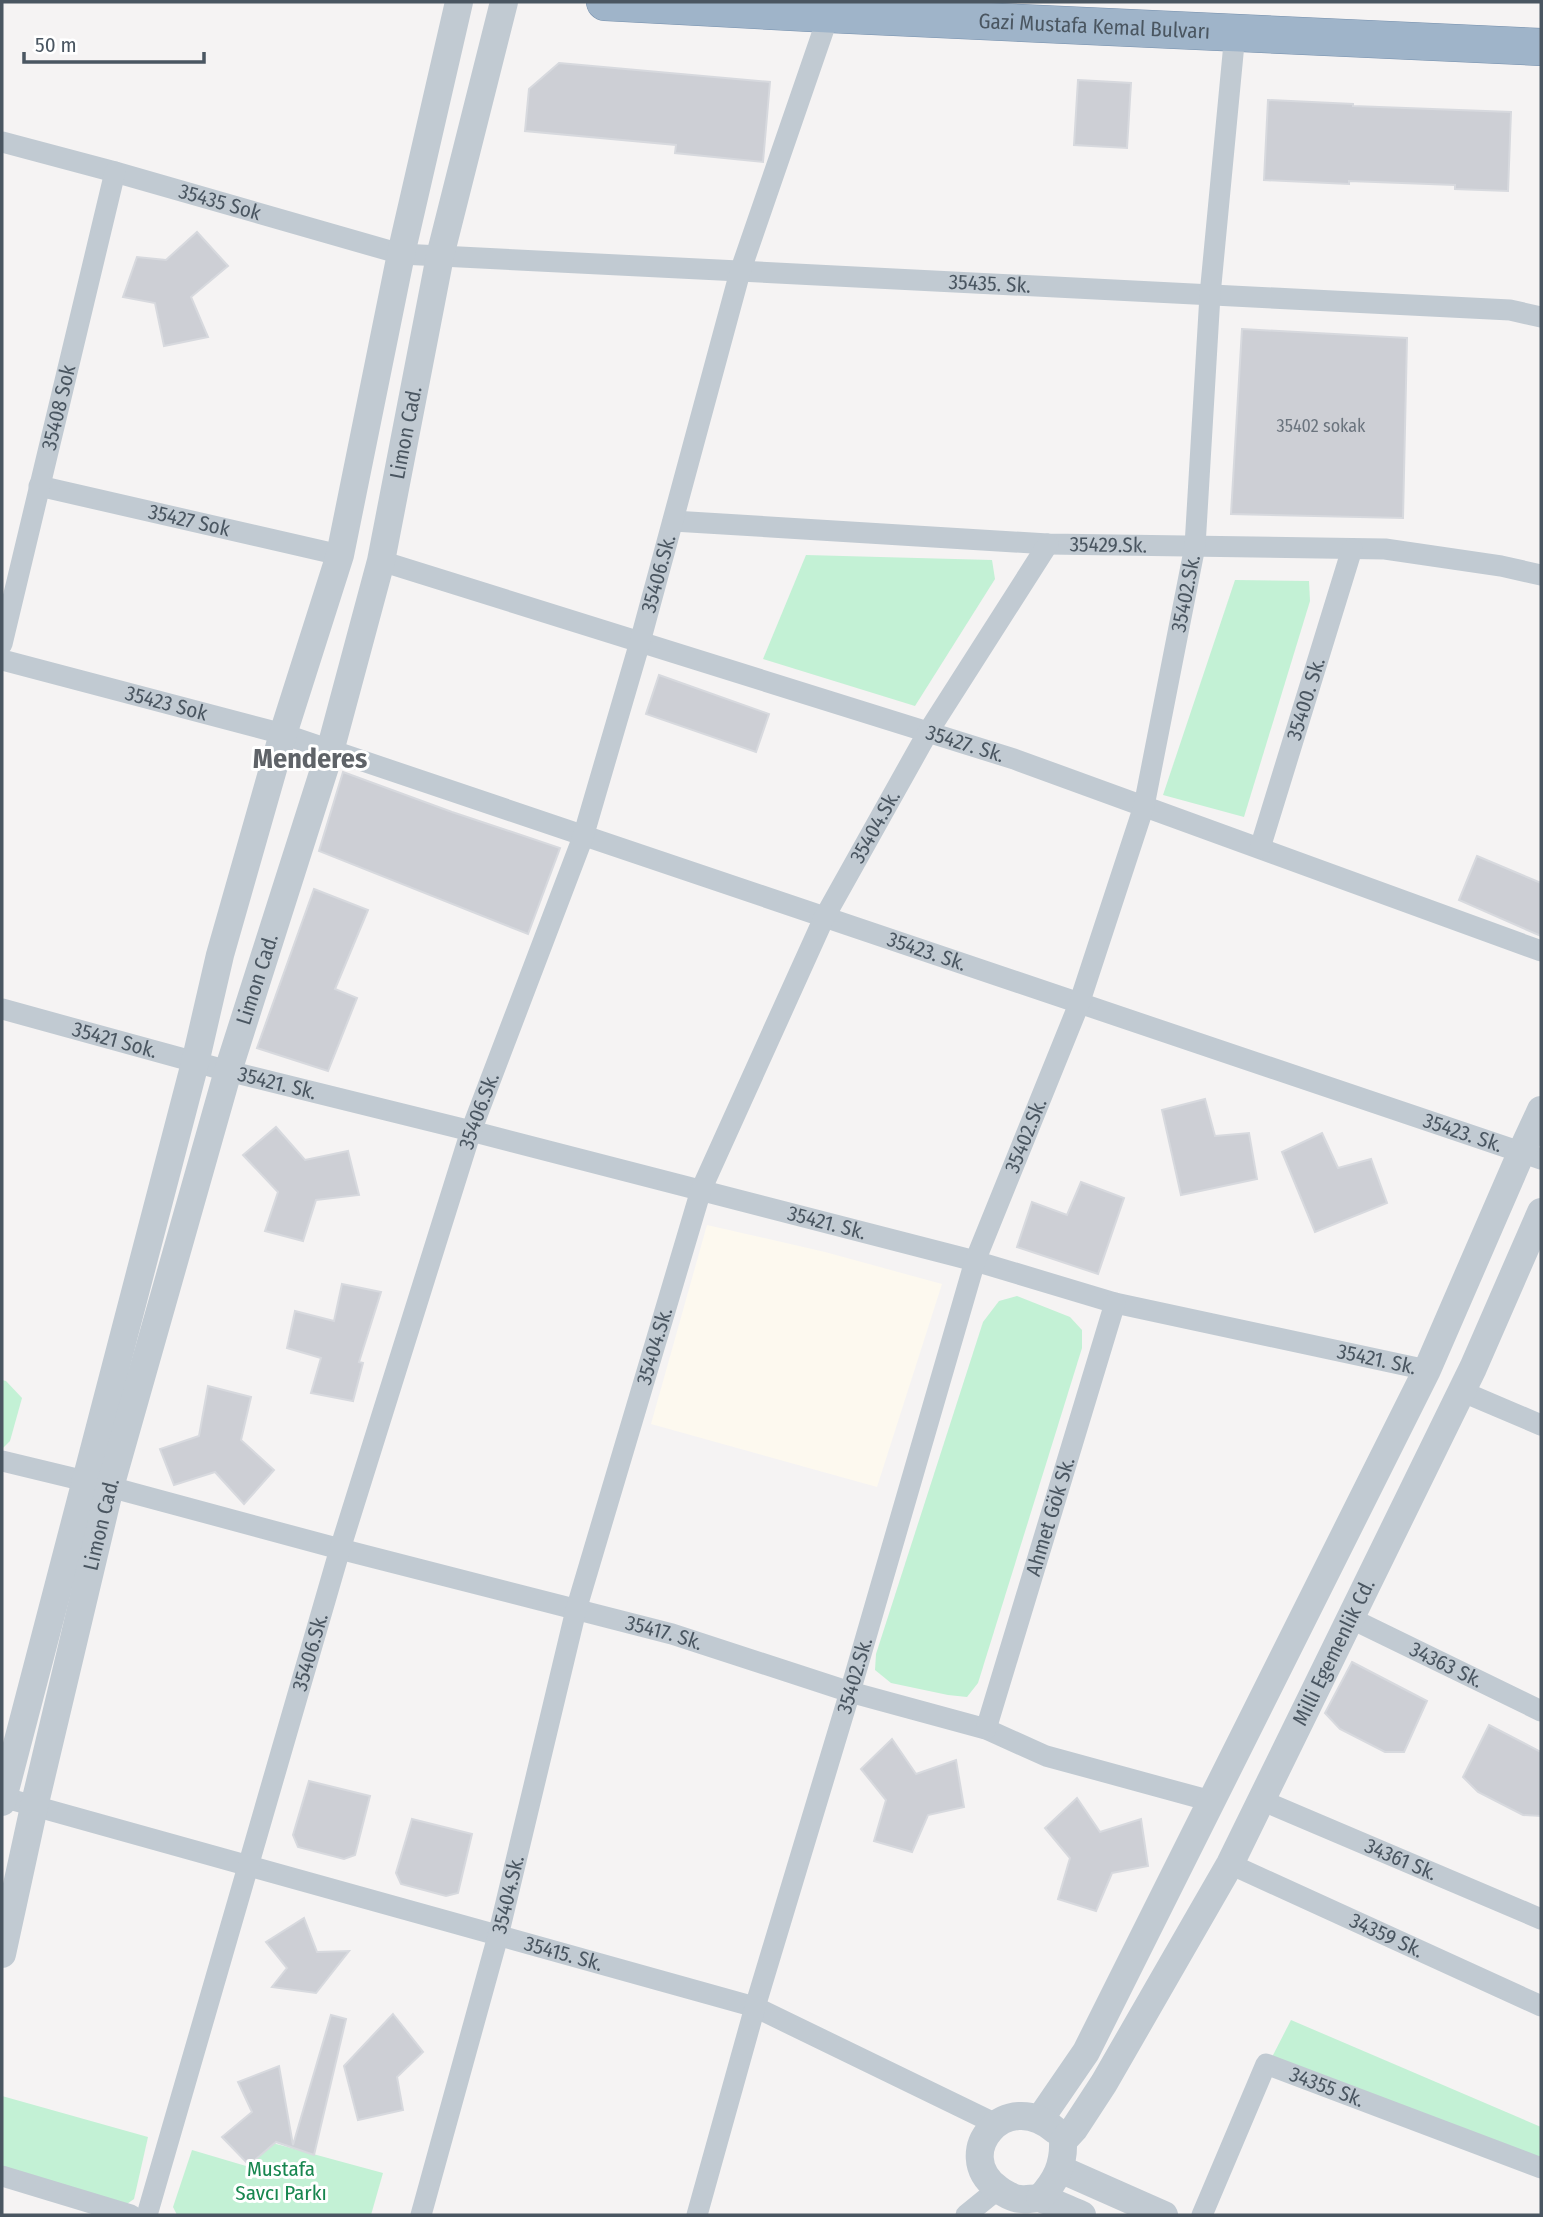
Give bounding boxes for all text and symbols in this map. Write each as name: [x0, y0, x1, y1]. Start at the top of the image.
street label: Gazi Mustafa Kemal Bulvarı: [978, 8, 1211, 45]
scale bar: [24, 21, 205, 65]
text: 50 m: [35, 32, 77, 58]
street label: 35435 Sok: [176, 178, 264, 226]
street label: 35435. Sk.: [948, 269, 1032, 299]
street label: 35408 Sok: [36, 362, 81, 453]
street label: Limon Cad.: [384, 384, 428, 481]
house number: 35402 sokak: [1277, 415, 1366, 437]
street label: 35427 Sok: [146, 498, 233, 542]
street label: 35429.Sk.: [1069, 531, 1147, 558]
street label: 35406.Sk.: [635, 532, 681, 616]
street label: 35402.Sk.: [1165, 552, 1206, 634]
street label: 35400. Sk.: [1281, 654, 1331, 744]
street label: 35423 Sok: [122, 680, 210, 727]
street label: 35427. Sk.: [923, 719, 1008, 768]
district label: Menderes: [253, 742, 367, 775]
street label: 35404.Sk.: [844, 786, 906, 868]
street label: 35423. Sk.: [884, 926, 970, 977]
street label: Limon Cad.: [231, 930, 284, 1028]
street label: 35421 Sok.: [70, 1016, 160, 1064]
street label: 35421. Sk.: [235, 1061, 319, 1105]
street label: 35406.Sk.: [453, 1069, 505, 1152]
street label: 35402.Sk.: [999, 1094, 1053, 1177]
street label: 35423. Sk.: [1420, 1107, 1506, 1158]
street label: 35421. Sk.: [785, 1200, 869, 1245]
street label: 35404.Sk.: [631, 1304, 678, 1388]
street label: 35421. Sk.: [1335, 1338, 1419, 1380]
street label: Ahmet Gök Sk.: [1020, 1454, 1081, 1579]
street label: Limon Cad.: [78, 1475, 125, 1573]
street label: Milli Egemenlik Cd.: [1287, 1575, 1381, 1730]
street label: 35406.Sk.: [287, 1610, 334, 1694]
street label: 35417. Sk.: [623, 1610, 706, 1656]
street label: 35402.Sk.: [831, 1634, 878, 1717]
street label: 34363 Sk.: [1405, 1636, 1487, 1694]
street label: 34361 Sk.: [1361, 1833, 1441, 1886]
street label: 35404.Sk.: [486, 1853, 530, 1936]
street label: 34359 Sk.: [1346, 1907, 1427, 1963]
street label: 35415. Sk.: [521, 1930, 606, 1977]
street label: 34355 Sk.: [1286, 2061, 1368, 2113]
park label: Mustafa Savcı Parkı: [235, 2156, 327, 2206]

